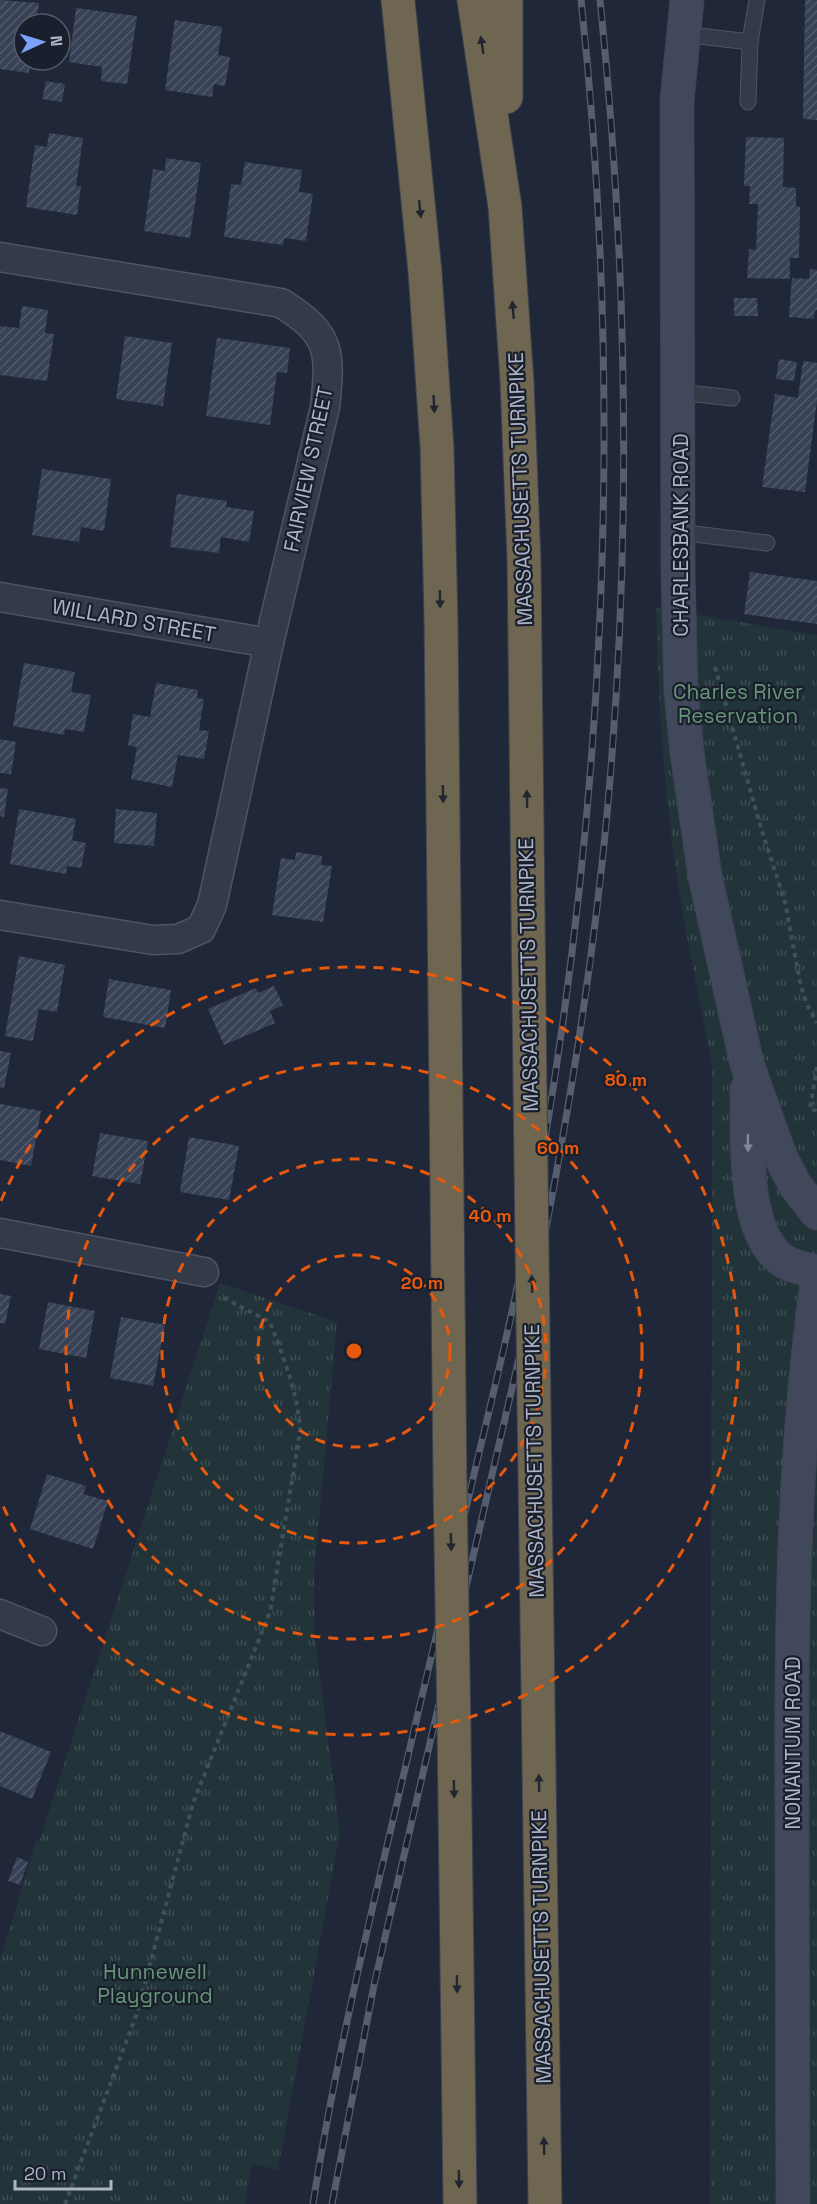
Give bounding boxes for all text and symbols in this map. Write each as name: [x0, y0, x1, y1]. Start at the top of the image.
north arrow: [12, 12, 72, 72]
text: N: [46, 35, 67, 47]
one-way arrow: [477, 35, 486, 54]
one-way arrow: [415, 200, 425, 219]
one-way arrow: [508, 301, 518, 320]
street label: MASSACHUSETTS TURNPIKE: [502, 352, 538, 626]
street label: FAIRVIEW STREET: [277, 383, 339, 555]
one-way arrow: [430, 394, 439, 413]
street label: CHARLESBANK ROAD: [667, 433, 694, 637]
one-way arrow: [436, 589, 445, 608]
street label: WILLARD STREET: [50, 592, 218, 648]
park label: Charles River Reservation: [673, 678, 803, 729]
one-way arrow: [438, 784, 448, 803]
one-way arrow: [522, 790, 531, 809]
street label: MASSACHUSETTS TURNPIKE: [512, 838, 544, 1112]
text: 80 m: [605, 1068, 647, 1091]
one-way arrow: [743, 1134, 753, 1153]
text: 60 m: [537, 1136, 579, 1159]
text: 40 m: [468, 1204, 512, 1227]
text: 20 m: [401, 1271, 443, 1294]
one-way arrow: [527, 1275, 537, 1294]
street label: MASSACHUSETTS TURNPIKE: [518, 1324, 550, 1598]
centre of rings: [344, 1341, 364, 1361]
one-way arrow: [446, 1533, 456, 1552]
street label: NONANTUM ROAD: [779, 1656, 806, 1830]
one-way arrow: [534, 1773, 544, 1792]
one-way arrow: [450, 1779, 459, 1798]
street label: MASSACHUSETTS TURNPIKE: [525, 1810, 557, 2084]
park label: Hunnewell Playground: [97, 1958, 213, 2009]
one-way arrow: [452, 1974, 462, 1993]
one-way arrow: [539, 2136, 549, 2155]
scale bar: [15, 2153, 111, 2191]
text: 20 m: [24, 2162, 67, 2185]
one-way arrow: [455, 2169, 464, 2188]

